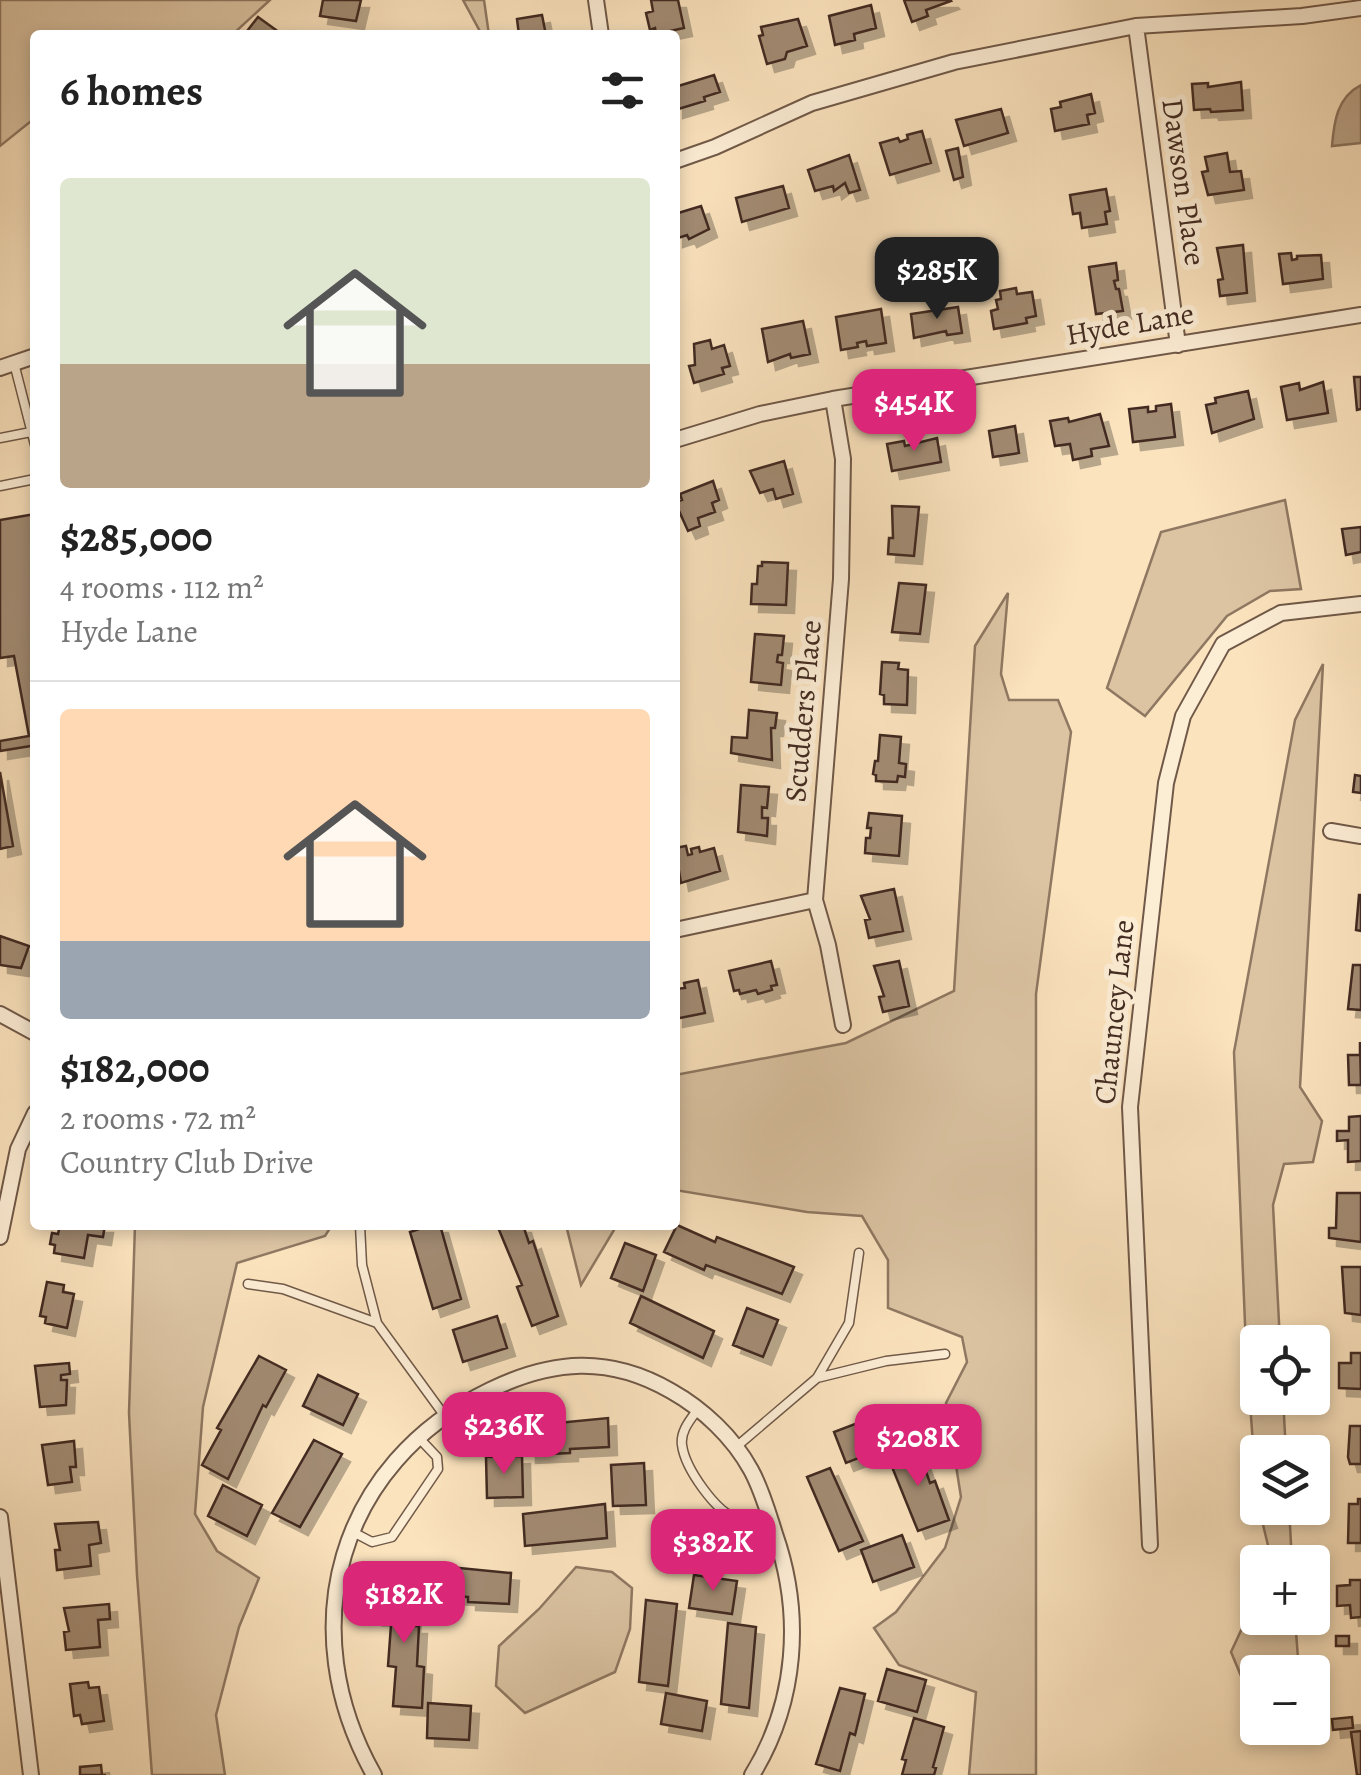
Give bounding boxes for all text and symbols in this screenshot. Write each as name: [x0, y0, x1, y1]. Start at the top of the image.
text: 6 homes: [60, 62, 203, 119]
icon: filters: [595, 63, 650, 118]
street label: Dawson Place: [1152, 96, 1216, 268]
pin: $285K: [867, 237, 1007, 322]
icon: home: [265, 243, 445, 423]
text: $285K: [897, 247, 977, 291]
street label: Hyde Lane: [1063, 293, 1197, 355]
pin: $454K: [844, 369, 984, 454]
text: $454K: [874, 379, 954, 423]
text: $285,000: [60, 508, 213, 565]
text: 4 rooms · 112 m²: [60, 565, 264, 609]
text: Hyde Lane: [60, 609, 198, 653]
street label: Scudders Place: [775, 618, 831, 804]
icon: home: [265, 774, 445, 954]
street label: Chauncey Lane: [1084, 918, 1144, 1106]
text: $182,000: [60, 1039, 210, 1096]
text: 2 rooms · 72 m²: [60, 1096, 256, 1140]
text: Country Club Drive: [60, 1140, 314, 1184]
map controls: [1240, 1325, 1330, 1745]
button: locate: [1240, 1325, 1330, 1415]
pin: $236K: [434, 1392, 574, 1477]
text: $236K: [464, 1402, 544, 1446]
pin: $208K: [848, 1404, 988, 1489]
text: $208K: [877, 1414, 959, 1458]
button: layers: [1240, 1435, 1330, 1525]
pin: $382K: [643, 1509, 783, 1594]
text: $382K: [673, 1519, 753, 1563]
button: +: [1240, 1545, 1330, 1635]
pin: $182K: [334, 1561, 474, 1646]
text: $182K: [365, 1571, 443, 1615]
button: −: [1240, 1655, 1330, 1745]

